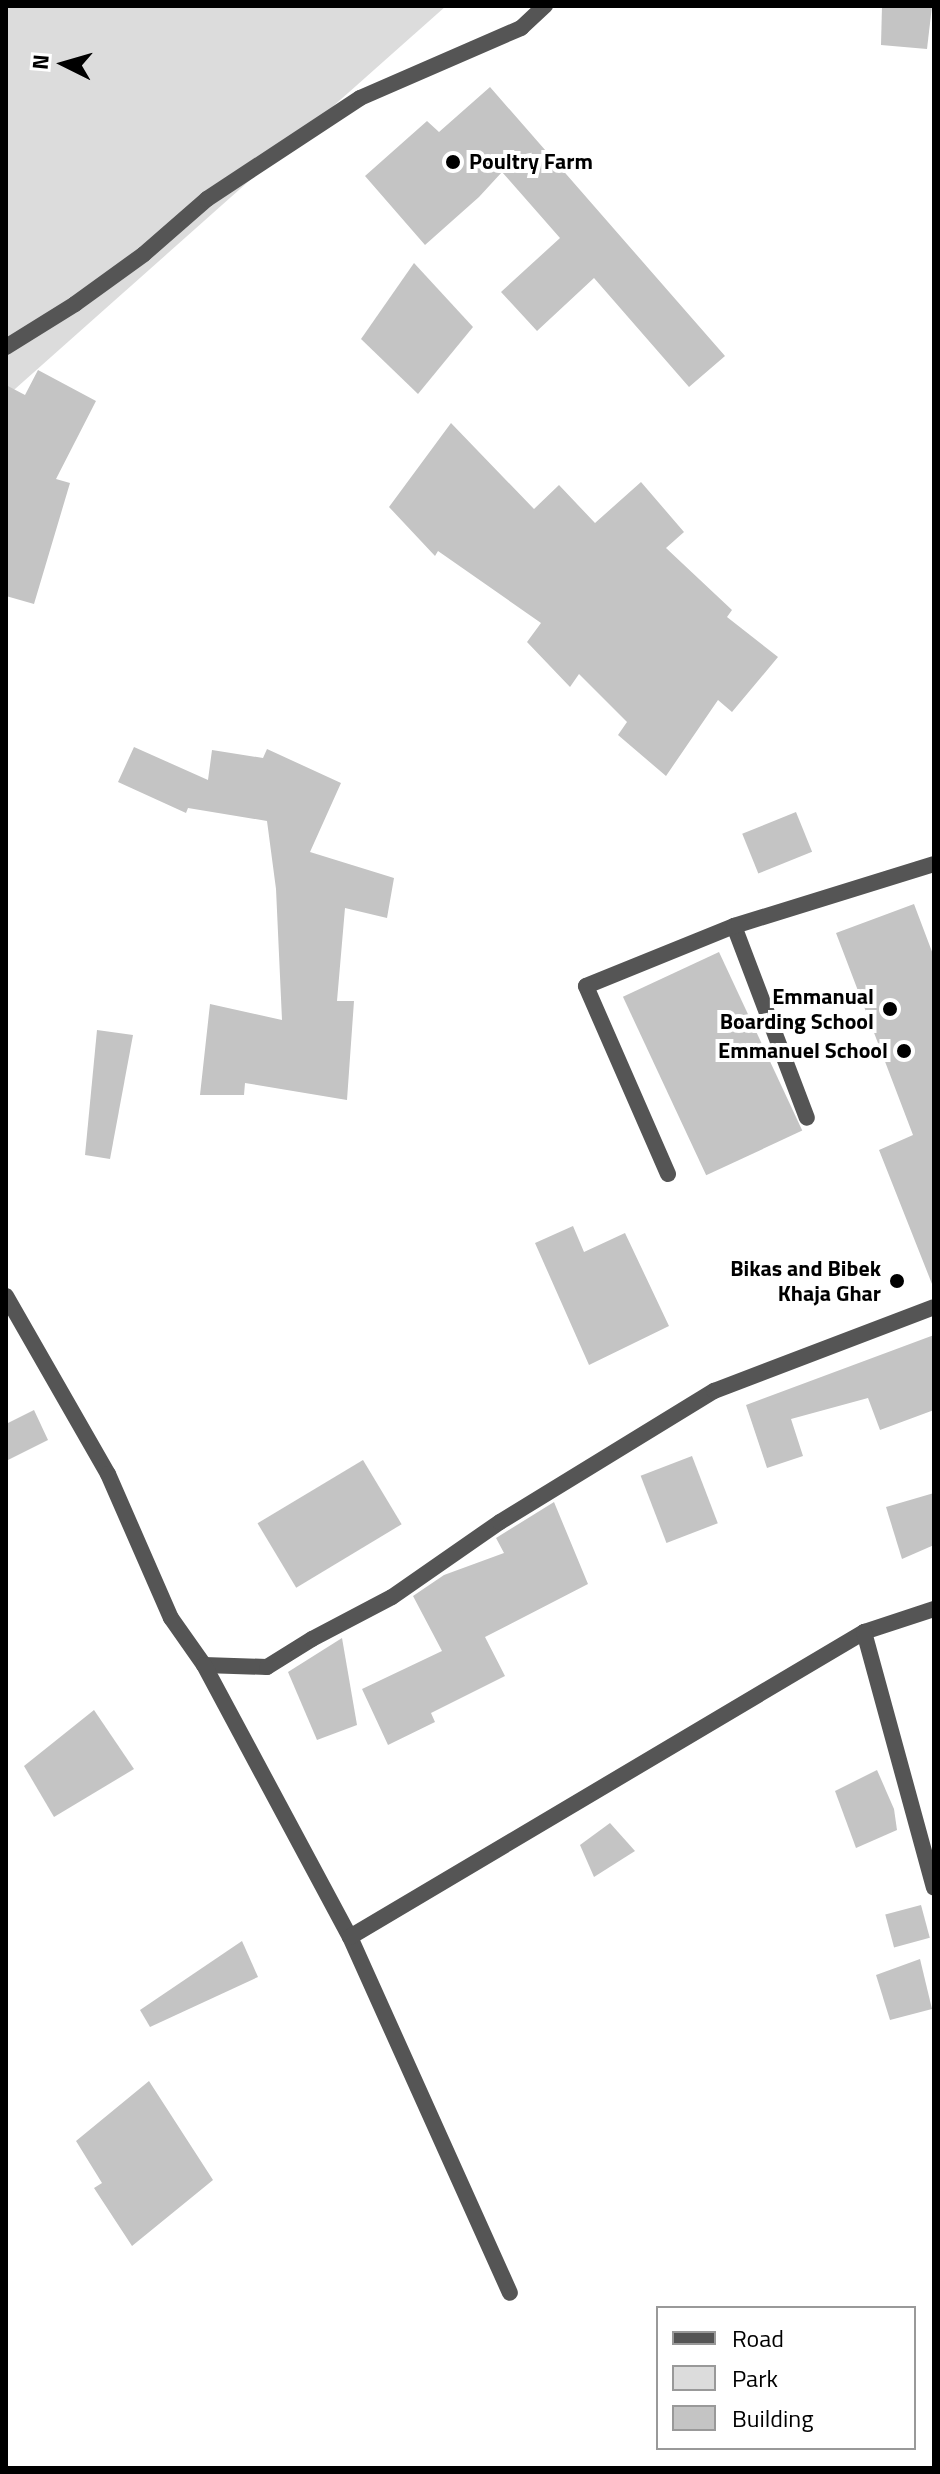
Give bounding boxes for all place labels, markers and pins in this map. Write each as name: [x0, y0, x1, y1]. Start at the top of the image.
place label: Poultry Farm: [469, 149, 593, 175]
marker: Poultry Farm: [444, 153, 462, 171]
place label: Emmanual Boarding School: [720, 983, 874, 1034]
marker: Emmanual Boarding School: [881, 1000, 899, 1018]
place label: Emmanuel School: [718, 1038, 888, 1064]
marker: Emmanuel School: [895, 1042, 913, 1060]
place label: Bikas and Bibek Khaja Ghar: [730, 1255, 881, 1306]
marker: Bikas and Bibek Khaja Ghar: [888, 1272, 906, 1290]

